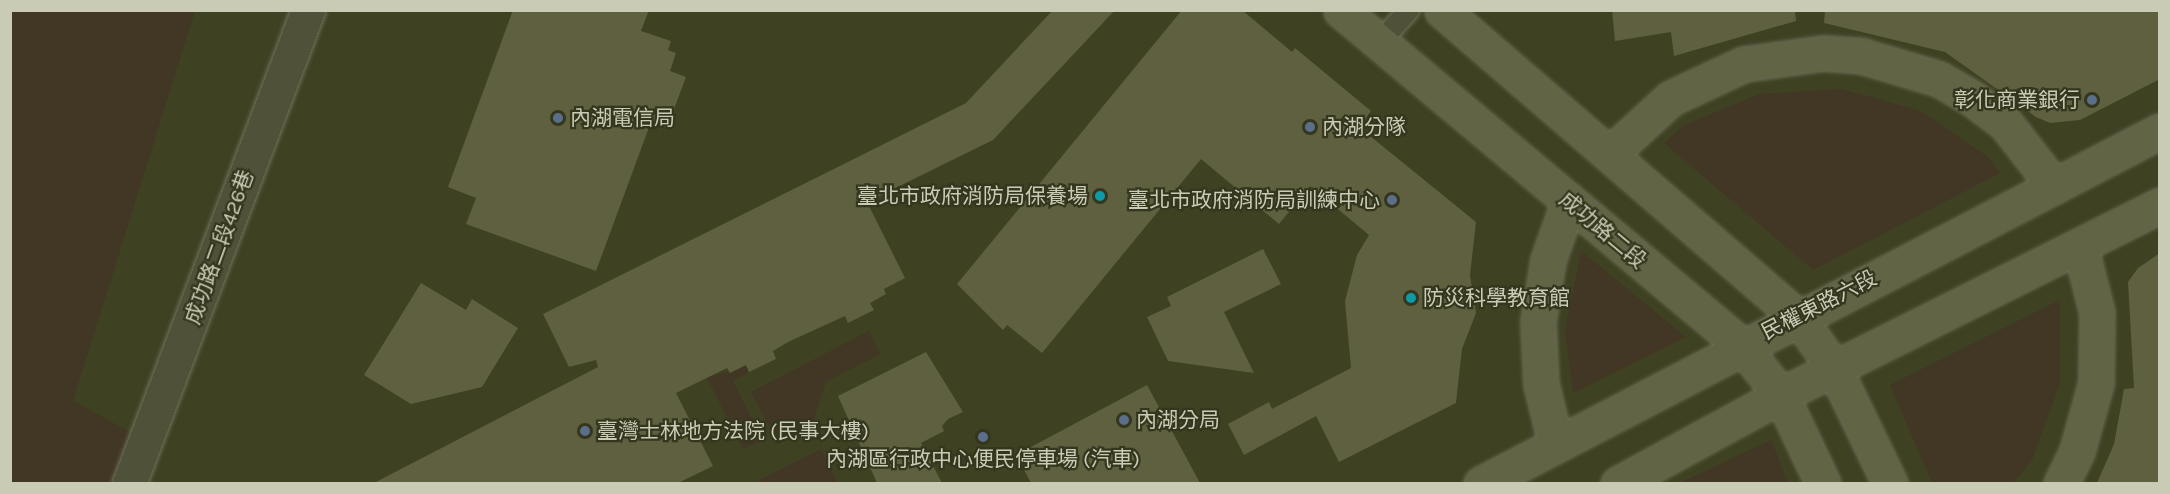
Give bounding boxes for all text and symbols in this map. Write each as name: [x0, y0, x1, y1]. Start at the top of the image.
place label: 彰化商業銀行: [1954, 87, 2080, 113]
marker: 彰化商業銀行: [2085, 93, 2099, 107]
place label: 內湖電信局: [570, 105, 675, 131]
marker: 內湖電信局: [551, 111, 565, 125]
place label: 內湖分隊: [1322, 114, 1406, 140]
marker: 內湖分隊: [1303, 120, 1317, 134]
street label: 成功路二段426巷: [179, 167, 259, 327]
place label: 臺北市政府消防局保養場: [857, 183, 1088, 209]
place label: 臺北市政府消防局訓練中心: [1128, 187, 1380, 213]
street label: 成功路二段: [1555, 187, 1651, 273]
marker: 臺北市政府消防局保養場: [1093, 189, 1107, 203]
marker: 臺北市政府消防局訓練中心: [1385, 193, 1399, 207]
street label: 民權東路六段: [1757, 265, 1881, 345]
place label: 防災科學教育館: [1423, 285, 1570, 311]
marker: 防災科學教育館: [1404, 291, 1418, 305]
place label: 內湖分局: [1136, 407, 1220, 433]
marker: 內湖分局: [1117, 413, 1131, 427]
place label: 臺灣士林地方法院 (民事大樓): [597, 418, 869, 444]
marker: 臺灣士林地方法院 (民事大樓): [578, 424, 592, 438]
marker: 內湖區行政中心便民停車場 (汽車): [976, 430, 990, 444]
place label: 內湖區行政中心便民停車場 (汽車): [826, 446, 1140, 472]

